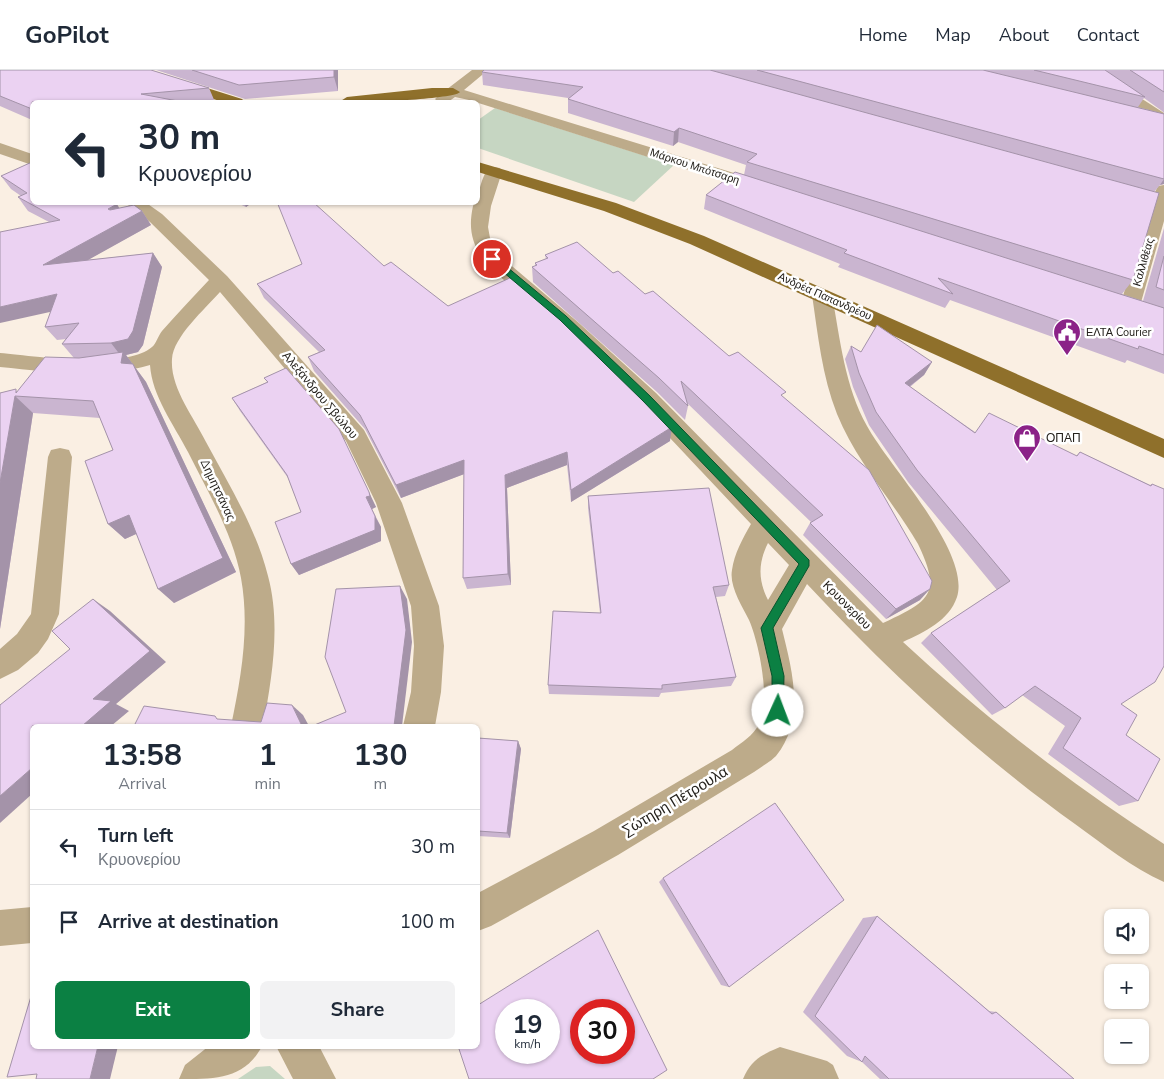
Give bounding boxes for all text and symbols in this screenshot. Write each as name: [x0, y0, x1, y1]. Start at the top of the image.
text: GoPilot: [25, 19, 109, 51]
text: Home: [859, 23, 907, 47]
text: Map: [935, 23, 971, 47]
text: About: [999, 23, 1049, 47]
text: Contact: [1077, 23, 1139, 47]
text: 30 m: [138, 114, 220, 161]
icon: left: [55, 120, 120, 185]
street label: Μάρκου Μπότσαρη: [648, 145, 742, 188]
text: Κρυονερίου: [138, 159, 252, 189]
street label: Καλλιθέας: [1129, 236, 1158, 288]
pin: [471, 238, 513, 280]
icon: arrive: [478, 245, 506, 273]
street label: Ανδρέα Παπανδρέου: [776, 269, 874, 324]
public building icon: ΕΛΤΑ Courier: [1052, 317, 1082, 356]
place label: ΕΛΤΑ Courier: [1086, 325, 1152, 340]
street label: Αλεξάνδρου Σβώλου: [279, 348, 361, 442]
shop icon: ΟΠΑΠ: [1012, 423, 1042, 462]
place label: ΟΠΑΠ: [1046, 430, 1081, 446]
street label: Δημητσάνας: [197, 456, 239, 524]
street label: Κρυονερίου: [819, 577, 875, 633]
position arrow: [751, 684, 803, 736]
text: 13:58: [103, 735, 182, 776]
text: 1: [259, 735, 277, 776]
text: 130: [353, 735, 407, 776]
street label: Σώτηρη Πέτρουλα: [618, 761, 732, 840]
text: Arrival: [118, 773, 166, 795]
text: min: [254, 773, 281, 795]
text: m: [374, 773, 387, 795]
text: Turn left: [98, 823, 173, 849]
icon: left: [55, 833, 83, 861]
text: 30 m: [411, 834, 455, 860]
text: Κρυονερίου: [98, 849, 181, 871]
icon: arrive: [55, 908, 83, 936]
text: Arrive at destination: [98, 909, 279, 935]
text: 100 m: [400, 909, 455, 935]
map controls: [1104, 909, 1149, 1064]
button: sound: [1104, 909, 1149, 954]
button: +: [1104, 964, 1149, 1009]
button: Exit: [55, 981, 250, 1039]
button: Share: [260, 981, 455, 1039]
speed limit sign: 30: [570, 999, 635, 1064]
text: 19: [512, 1008, 543, 1042]
button: −: [1104, 1019, 1149, 1064]
text: km/h: [514, 1036, 541, 1052]

